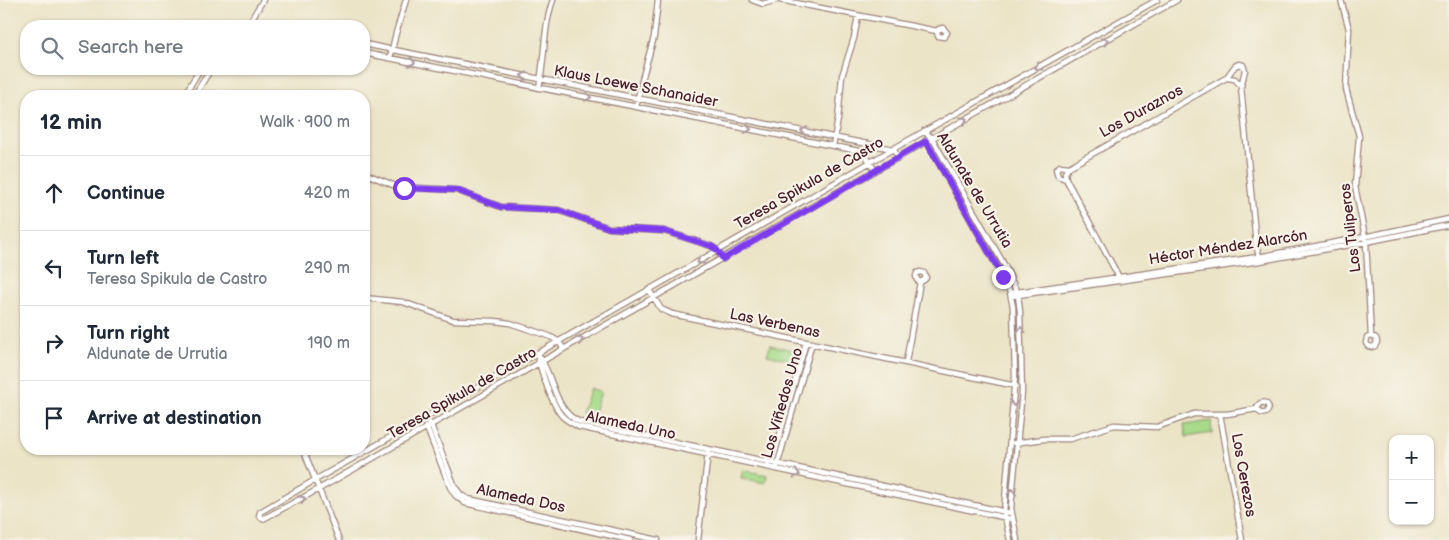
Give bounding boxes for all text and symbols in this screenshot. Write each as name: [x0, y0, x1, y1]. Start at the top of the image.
search box: [20, 20, 370, 75]
icon: search: [38, 34, 66, 62]
text: Search here: [78, 36, 183, 59]
one-way arrow: [1100, 37, 1109, 47]
one-way arrow: [407, 57, 416, 67]
street label: Klaus Loewe Schanaider: [552, 61, 720, 112]
one-way arrow: [1035, 61, 1044, 71]
one-way arrow: [520, 72, 529, 82]
street label: Los Duraznos: [1096, 80, 1187, 142]
one-way arrow: [584, 91, 593, 102]
text: 12 min: [40, 110, 102, 135]
text: Walk · 900 m: [260, 113, 350, 132]
one-way arrow: [958, 117, 967, 127]
one-way arrow: [743, 123, 752, 133]
one-way arrow: [800, 126, 809, 137]
street label: Aldunate de Urrutia: [933, 129, 1017, 252]
street label: Teresa Spikula de Castro: [731, 133, 887, 234]
route start: [393, 177, 416, 200]
icon: ahead: [40, 179, 68, 207]
text: Continue: [87, 182, 165, 205]
street label: Los Tuliperos: [1336, 182, 1365, 274]
text: 420 m: [304, 184, 350, 203]
street label: Héctor Méndez Alarcón: [1147, 226, 1309, 269]
text: Turn left: [87, 247, 159, 270]
icon: left: [40, 254, 68, 282]
one-way arrow: [696, 254, 705, 264]
text: 290 m: [304, 259, 350, 278]
route end: [992, 266, 1015, 289]
text: Teresa Spikula de Castro: [87, 270, 267, 289]
street label: Las Verbenas: [728, 305, 822, 342]
text: Turn right: [87, 322, 170, 345]
one-way arrow: [1015, 326, 1026, 334]
icon: right: [40, 329, 68, 357]
text: 190 m: [308, 334, 350, 353]
one-way arrow: [574, 337, 583, 347]
street label: Teresa Spikula de Castro: [384, 343, 540, 444]
text: Aldunate de Urrutia: [87, 345, 228, 364]
street label: Los Viñedos Uno: [758, 346, 807, 461]
one-way arrow: [1009, 399, 1020, 407]
icon: arrive: [40, 404, 68, 432]
text: Arrive at destination: [87, 407, 262, 430]
street label: Alameda Uno: [584, 407, 678, 444]
street label: Los Cerezos: [1227, 432, 1260, 519]
map controls: [1389, 435, 1434, 525]
button: +: [1389, 435, 1434, 480]
one-way arrow: [792, 468, 801, 479]
street label: Alameda Dos: [475, 480, 567, 517]
button: −: [1389, 480, 1434, 525]
one-way arrow: [1006, 488, 1017, 496]
one-way arrow: [296, 495, 305, 505]

